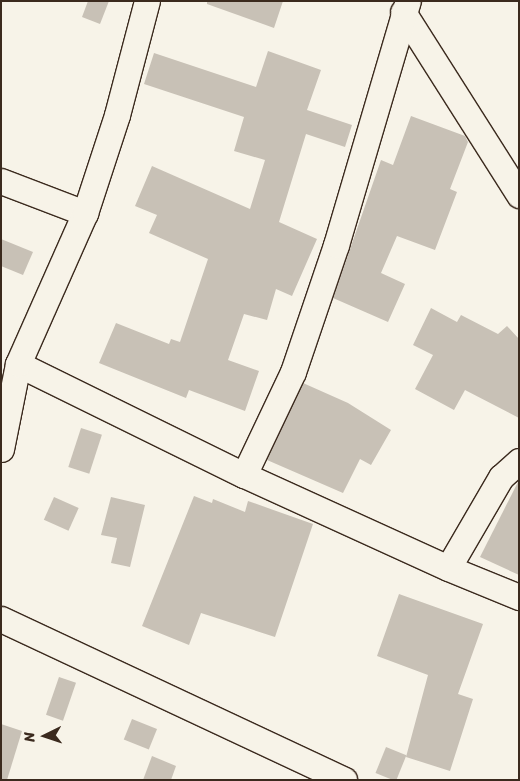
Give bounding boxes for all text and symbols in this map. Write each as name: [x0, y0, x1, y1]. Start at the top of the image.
north arrow: [20, 711, 70, 761]
text: N: [17, 731, 42, 743]

